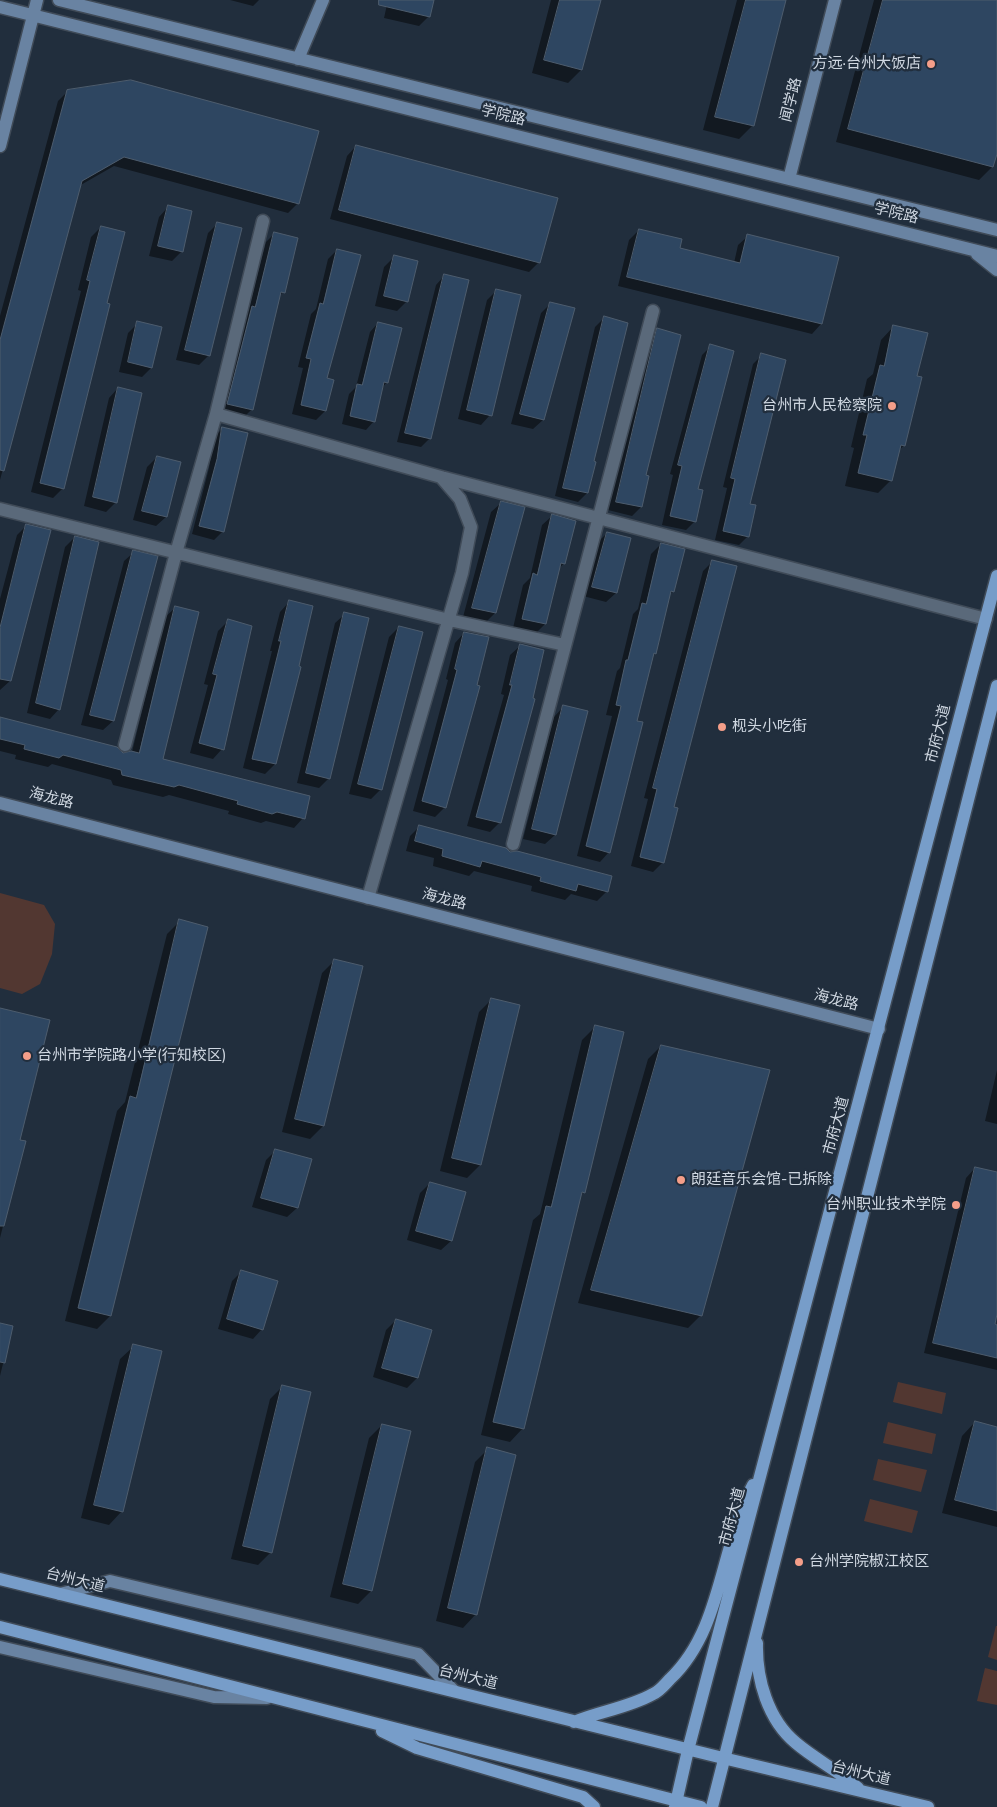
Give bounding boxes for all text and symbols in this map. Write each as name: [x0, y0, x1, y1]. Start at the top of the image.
place label: 方远·台州大饭店: [813, 55, 921, 73]
marker: 方远·台州大饭店: [925, 58, 937, 70]
street label: 闻学路: [778, 76, 806, 124]
street label: 学院路: [479, 102, 527, 130]
street label: 学院路: [872, 200, 920, 228]
place label: 台州市人民检察院: [762, 397, 882, 415]
marker: 台州市人民检察院: [886, 400, 898, 412]
street label: 市府大道: [923, 703, 955, 765]
place label: 枧头小吃街: [732, 718, 807, 736]
marker: 枧头小吃街: [716, 721, 728, 733]
street label: 海龙路: [27, 785, 75, 813]
street label: 海龙路: [420, 886, 468, 914]
street label: 海龙路: [812, 987, 860, 1015]
place label: 台州市学院路小学(行知校区): [37, 1047, 227, 1065]
marker: 台州市学院路小学(行知校区): [21, 1050, 33, 1062]
street label: 市府大道: [821, 1095, 853, 1157]
place label: 朗廷音乐会馆-已拆除: [691, 1171, 832, 1189]
marker: 朗廷音乐会馆-已拆除: [675, 1174, 687, 1186]
place label: 台州职业技术学院: [826, 1196, 946, 1214]
marker: 台州职业技术学院: [950, 1199, 962, 1211]
street label: 市府大道: [717, 1486, 749, 1548]
place label: 台州学院椒江校区: [809, 1553, 929, 1571]
marker: 台州学院椒江校区: [793, 1556, 805, 1568]
street label: 台州大道: [44, 1565, 106, 1597]
street label: 台州大道: [437, 1662, 499, 1694]
street label: 台州大道: [830, 1758, 892, 1790]

